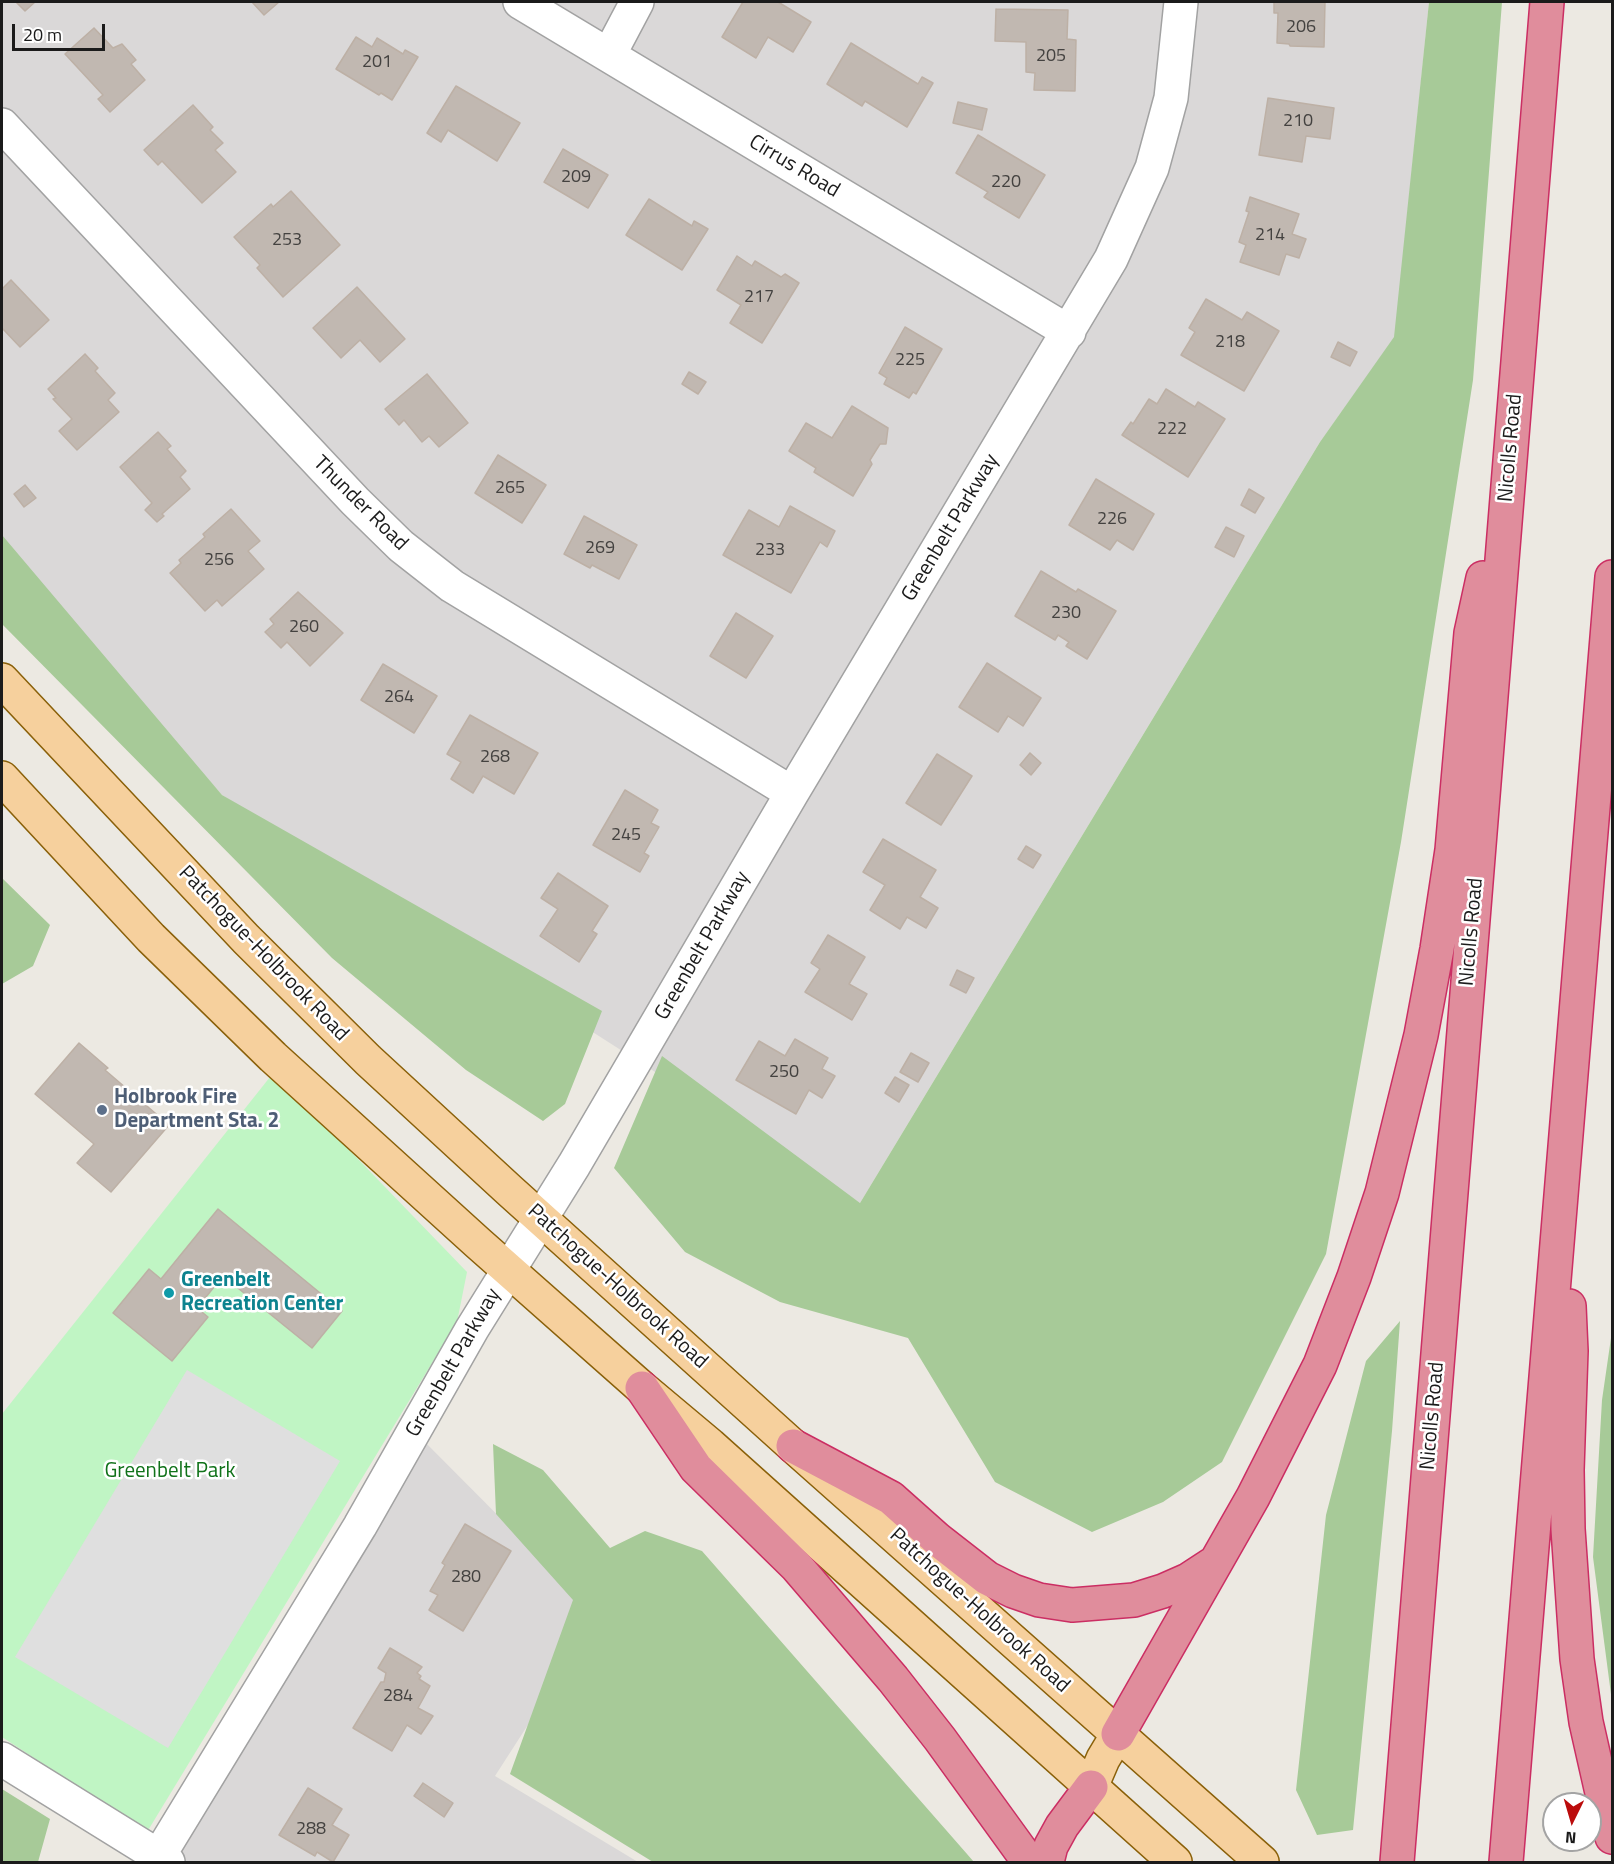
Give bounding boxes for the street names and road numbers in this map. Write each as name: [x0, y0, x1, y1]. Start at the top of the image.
street label: Cirrus Road: [744, 130, 844, 204]
street label: Nicolls Road: [1494, 393, 1528, 503]
street label: Greenbelt Parkway: [897, 450, 1005, 606]
street label: Thunder Road: [307, 451, 413, 557]
street label: Patchogue-Holbrook Road: [173, 861, 353, 1047]
street label: Greenbelt Parkway: [650, 867, 756, 1025]
street label: Nicolls Road: [1455, 877, 1489, 987]
street label: Patchogue-Holbrook Road: [522, 1199, 712, 1375]
street label: Greenbelt Parkway: [401, 1284, 507, 1442]
street label: Nicolls Road: [1416, 1361, 1450, 1471]
street label: Patchogue-Holbrook Road: [884, 1523, 1074, 1699]

